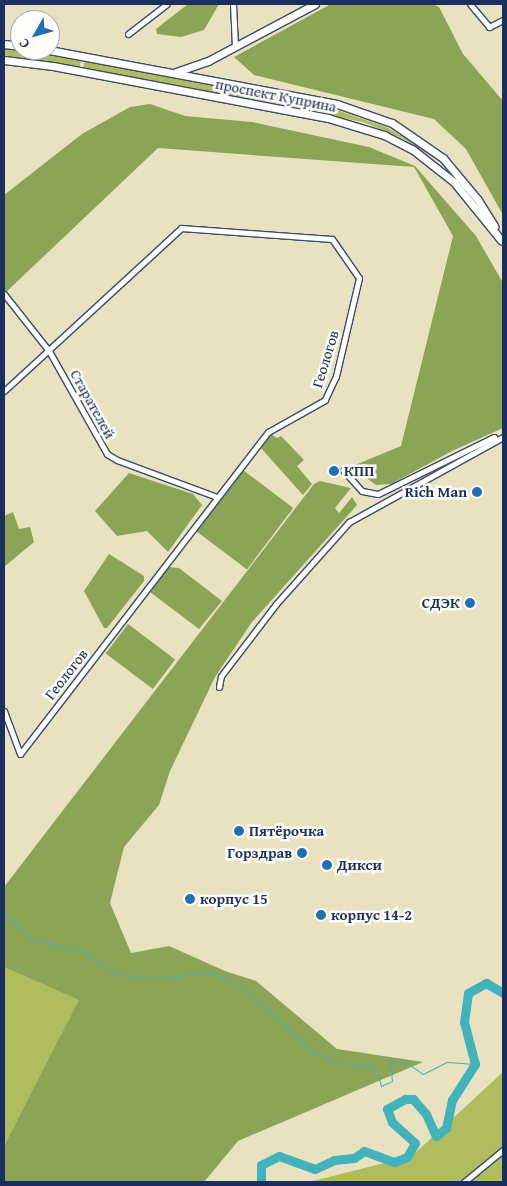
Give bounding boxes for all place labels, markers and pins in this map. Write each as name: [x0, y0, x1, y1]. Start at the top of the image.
place label: КПП: [344, 462, 374, 480]
marker: КПП: [328, 465, 340, 477]
place label: Rich Man: [405, 483, 467, 501]
marker: Rich Man: [471, 486, 483, 498]
place label: СДЭК: [422, 594, 460, 612]
marker: СДЭК: [464, 597, 476, 609]
place label: Пятёрочка: [249, 822, 324, 840]
marker: Пятёрочка: [233, 825, 245, 837]
place label: Горздрав: [227, 844, 292, 862]
marker: Горздрав: [296, 847, 308, 859]
place label: Дикси: [337, 856, 382, 874]
marker: Дикси: [321, 859, 333, 871]
place label: корпус 15: [200, 890, 268, 908]
marker: корпус 15: [184, 893, 196, 905]
place label: корпус 14-2: [331, 906, 412, 924]
marker: корпус 14-2: [315, 909, 327, 921]

